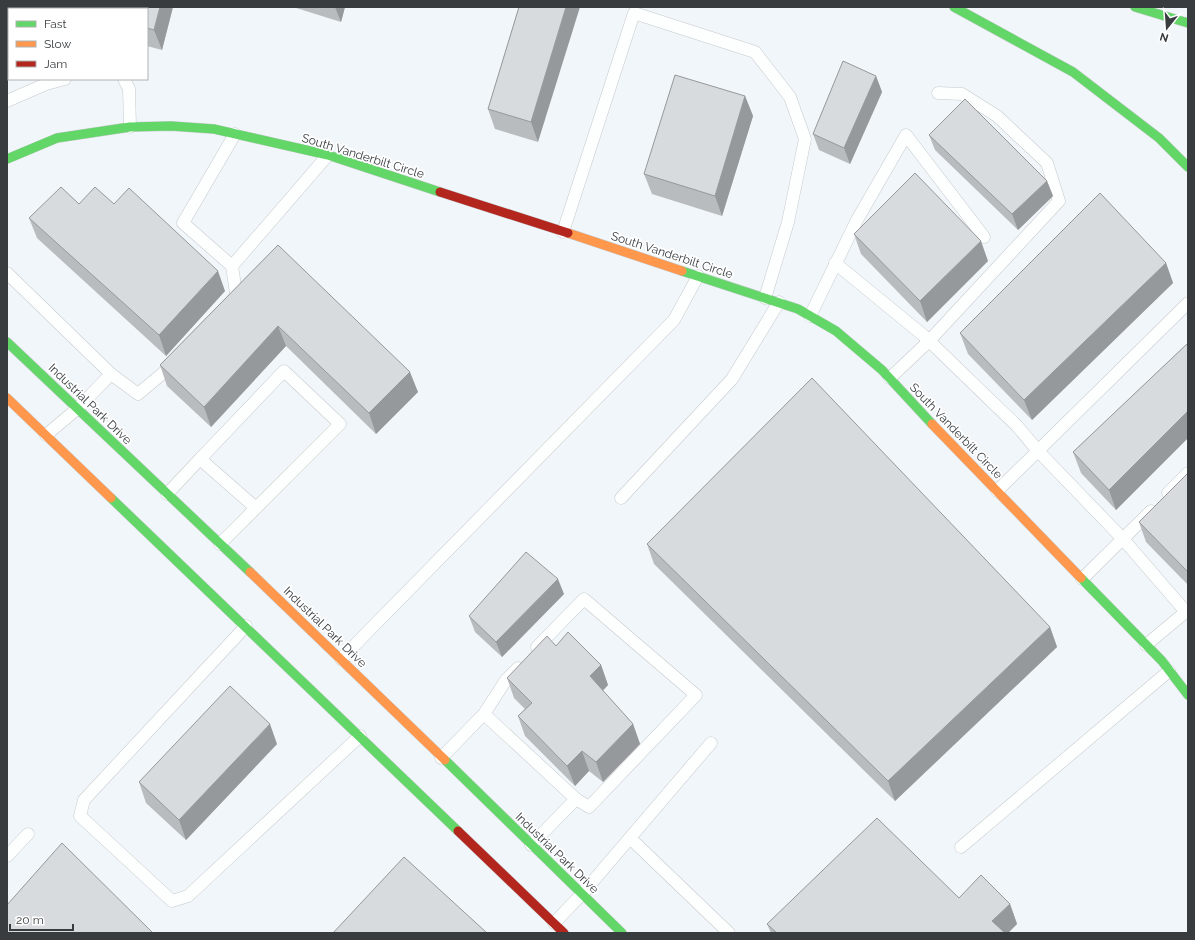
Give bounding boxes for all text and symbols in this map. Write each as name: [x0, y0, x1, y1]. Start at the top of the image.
legend: [8, 8, 148, 80]
north arrow: [1147, 8, 1187, 48]
text: Fast: [44, 17, 67, 31]
text: N: [1158, 30, 1170, 45]
text: Slow: [44, 37, 71, 51]
text: Jam: [44, 57, 67, 71]
street label: South Vanderbilt Circle: [300, 131, 426, 181]
street label: South Vanderbilt Circle: [609, 229, 735, 281]
street label: Industrial Park Drive: [46, 361, 134, 447]
street label: South Vanderbilt Circle: [907, 380, 1005, 482]
street label: Industrial Park Drive: [281, 584, 369, 670]
street label: Industrial Park Drive: [513, 810, 601, 896]
scale bar: [10, 906, 73, 932]
text: 20 m: [16, 913, 44, 927]

